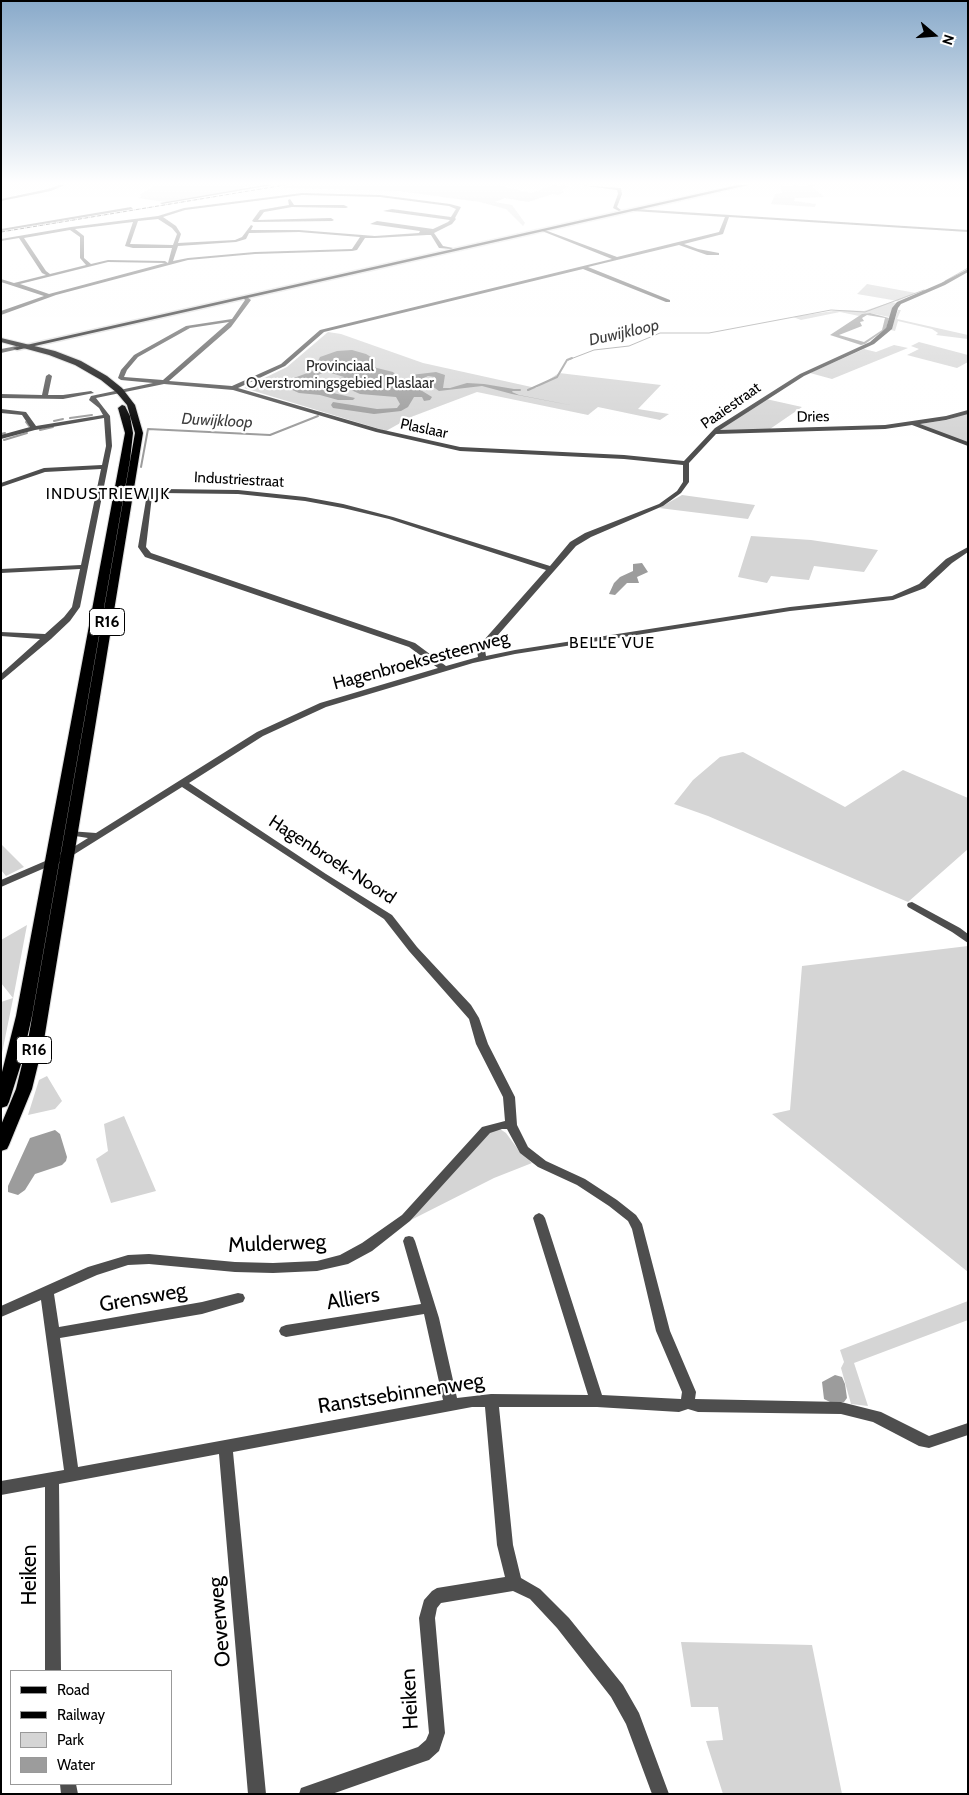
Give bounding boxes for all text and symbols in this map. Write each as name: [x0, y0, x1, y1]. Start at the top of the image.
north arrow: [909, 10, 959, 60]
text: N: [938, 32, 958, 47]
water label: Duwijkloop: [587, 316, 661, 350]
park label: Provinciaal Overstromingsgebied Plaslaar: [246, 358, 434, 393]
street label: Paaiestraat: [698, 379, 764, 433]
street label: Dries: [797, 408, 829, 426]
water label: Duwijkloop: [181, 410, 253, 432]
street label: Plaslaar: [399, 415, 449, 443]
street label: Industriestraat: [193, 469, 285, 491]
district label: INDUSTRIEWIJK: [44, 484, 172, 504]
road number: R16: [90, 608, 124, 636]
street label: Hagenbroeksesteenweg: [330, 627, 512, 695]
district label: BELLE VUE: [568, 633, 656, 653]
street label: Hagenbroek-Noord: [264, 811, 400, 909]
road number: R16: [16, 1036, 52, 1064]
street label: Mulderweg: [228, 1230, 326, 1258]
street label: Grensweg: [98, 1278, 188, 1318]
street label: Alliers: [325, 1282, 381, 1316]
street label: Ranstsebinnenweg: [316, 1368, 486, 1420]
street label: Heiken: [17, 1544, 43, 1606]
street label: Oeverweg: [204, 1576, 236, 1668]
street label: Heiken: [396, 1668, 424, 1730]
legend: [10, 1670, 172, 1785]
text: Road: [57, 1681, 90, 1699]
text: Railway: [57, 1706, 105, 1724]
text: Park: [57, 1731, 84, 1749]
text: Water: [57, 1756, 95, 1774]

